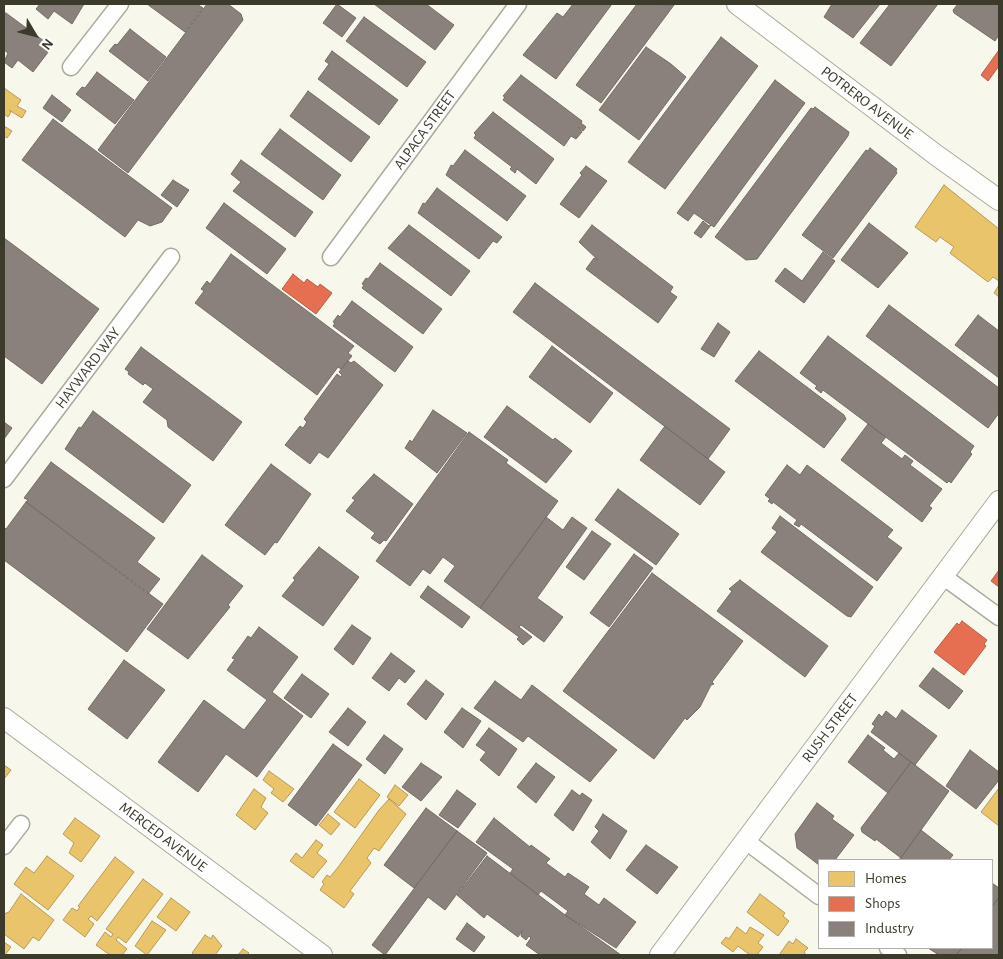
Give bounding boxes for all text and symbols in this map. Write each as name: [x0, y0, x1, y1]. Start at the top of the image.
north arrow: [10, 10, 60, 60]
text: N: [38, 36, 56, 52]
street label: POTRERO AVENUE: [817, 63, 917, 143]
street label: ALPACA STREET: [390, 87, 460, 173]
street label: HAYWARD WAY: [52, 324, 124, 412]
street label: RUSH STREET: [798, 690, 862, 766]
street label: MERCED AVENUE: [116, 798, 210, 876]
legend: [818, 859, 993, 949]
text: Homes: [865, 871, 907, 886]
text: Shops: [865, 896, 900, 911]
text: Industry: [865, 921, 914, 936]

